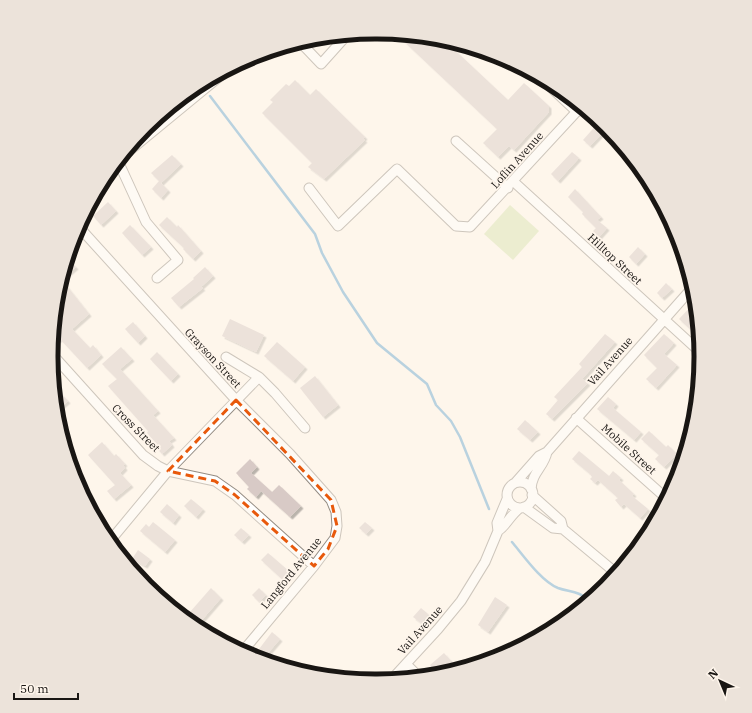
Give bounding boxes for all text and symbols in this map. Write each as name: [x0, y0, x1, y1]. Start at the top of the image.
street label: Loflin Avenue: [488, 129, 546, 191]
street label: Hilltop Street: [585, 230, 645, 288]
street label: Grayson Street: [182, 325, 244, 391]
street label: Vail Avenue: [585, 334, 636, 388]
street label: Cross Street: [109, 401, 163, 455]
street label: Mobile Street: [599, 421, 659, 477]
street label: Langford Avenue: [258, 534, 324, 612]
street label: Vail Avenue: [395, 603, 446, 657]
north arrow: [700, 661, 740, 701]
text: N: [705, 666, 721, 682]
scale bar: [14, 675, 78, 701]
text: 50 m: [20, 681, 49, 696]

